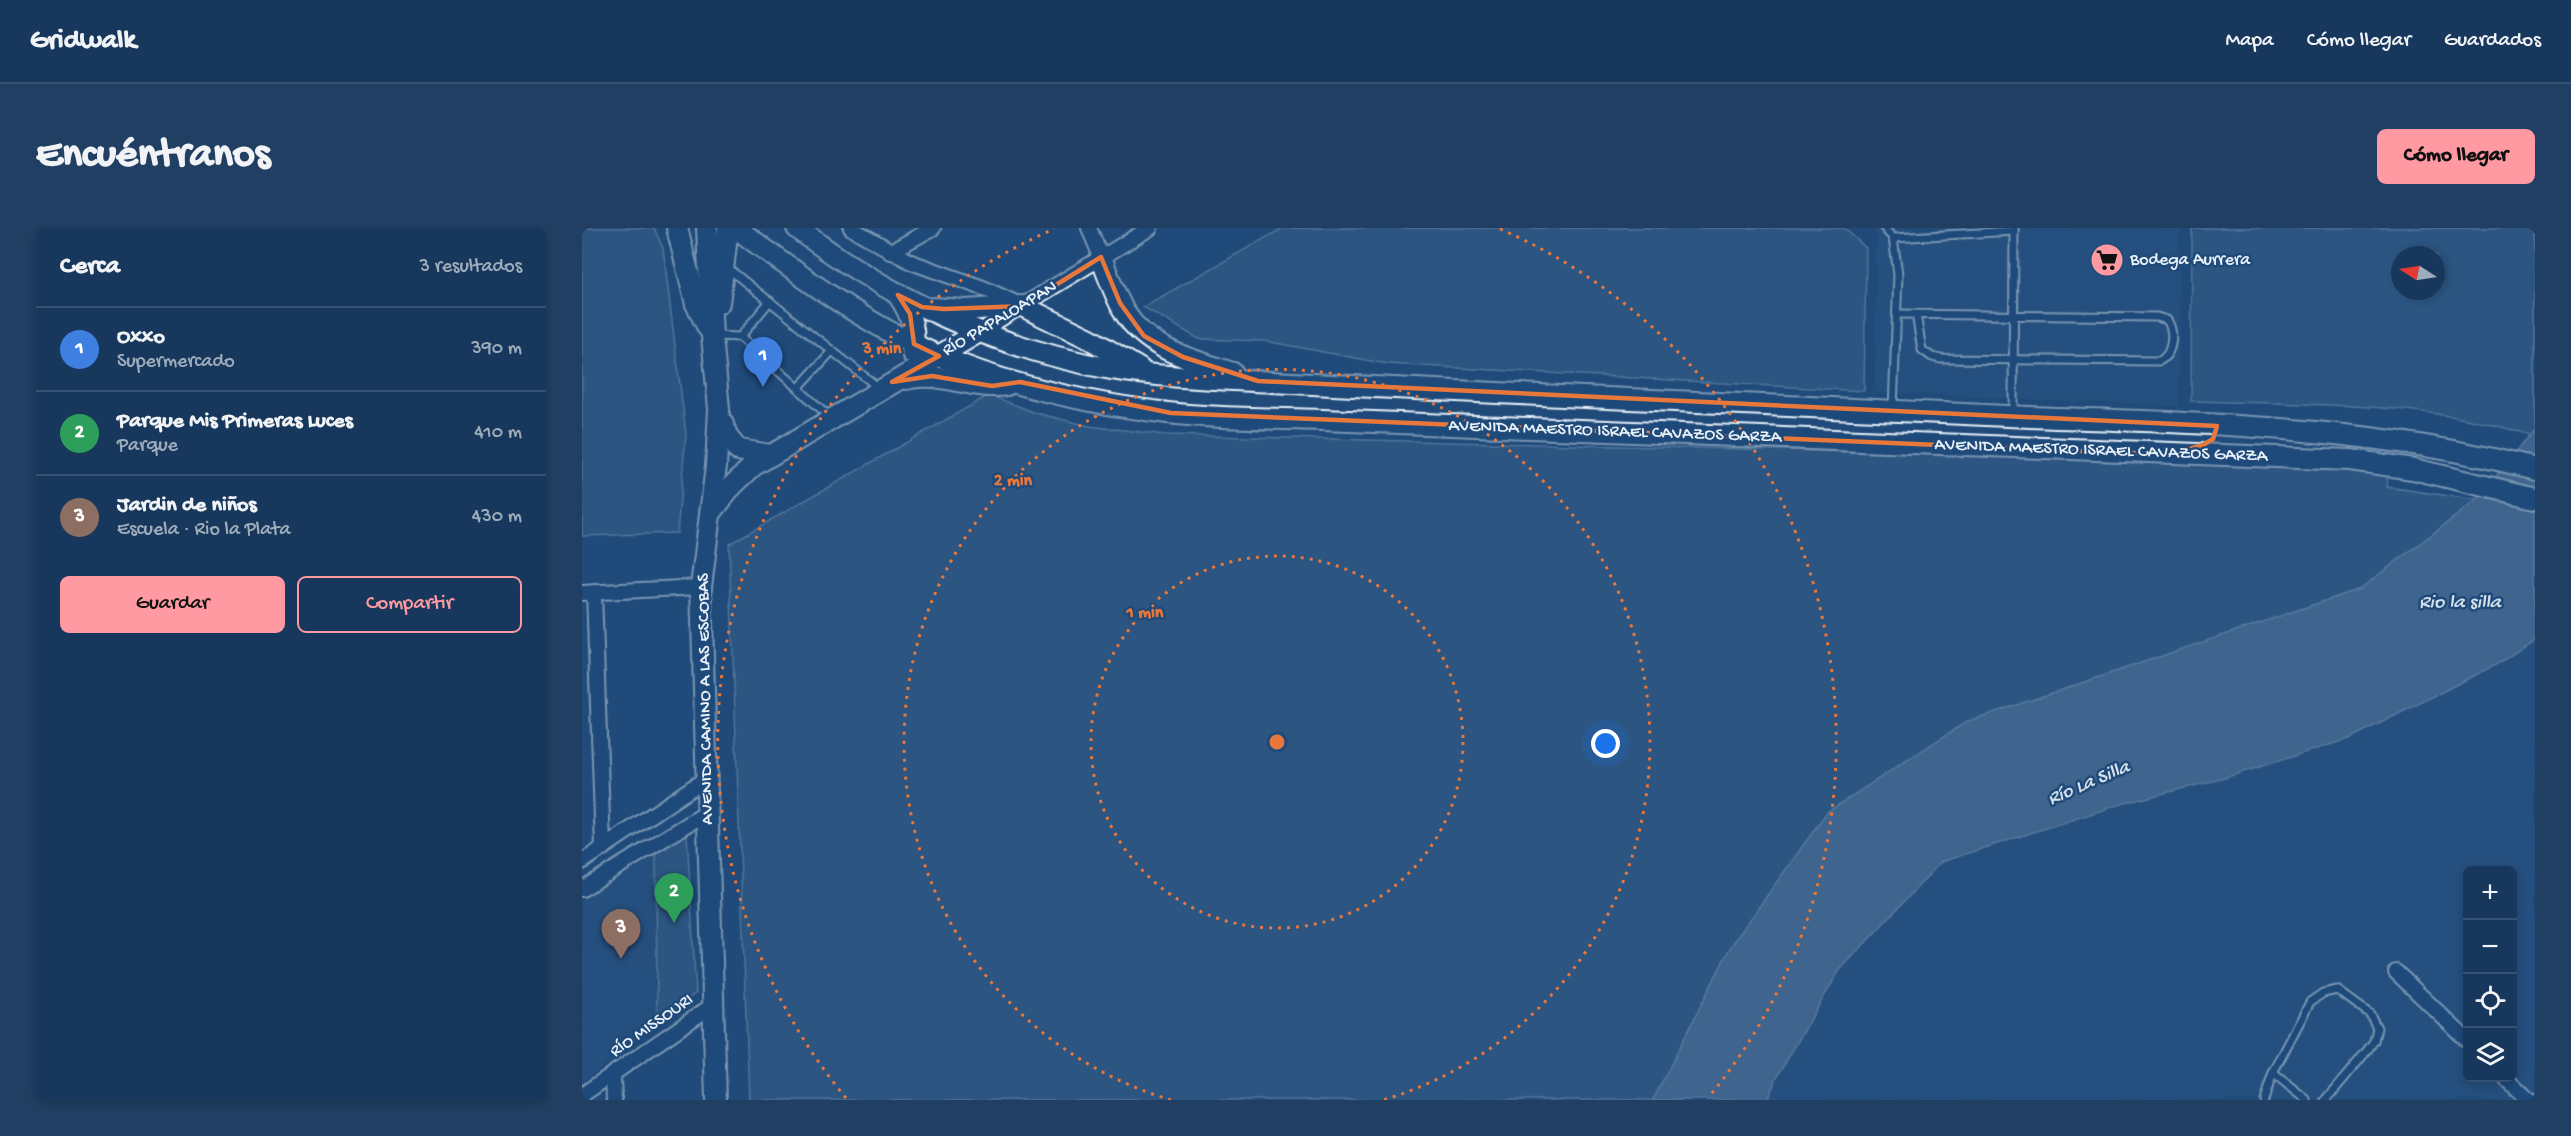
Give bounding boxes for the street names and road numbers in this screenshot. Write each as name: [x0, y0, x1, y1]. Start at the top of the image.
street label: RÍO PAPALOAPAN: [939, 276, 1061, 362]
street label: AVENIDA MAESTRO ISRAEL CAVAZOS GARZA: [1448, 416, 1783, 448]
street label: AVENIDA MAESTRO ISRAEL CAVAZOS GARZA: [1934, 435, 2269, 467]
street label: AVENIDA CAMINO A LAS ESCOBAS: [693, 572, 719, 825]
street label: RÍO MISSOURI: [606, 989, 698, 1063]

